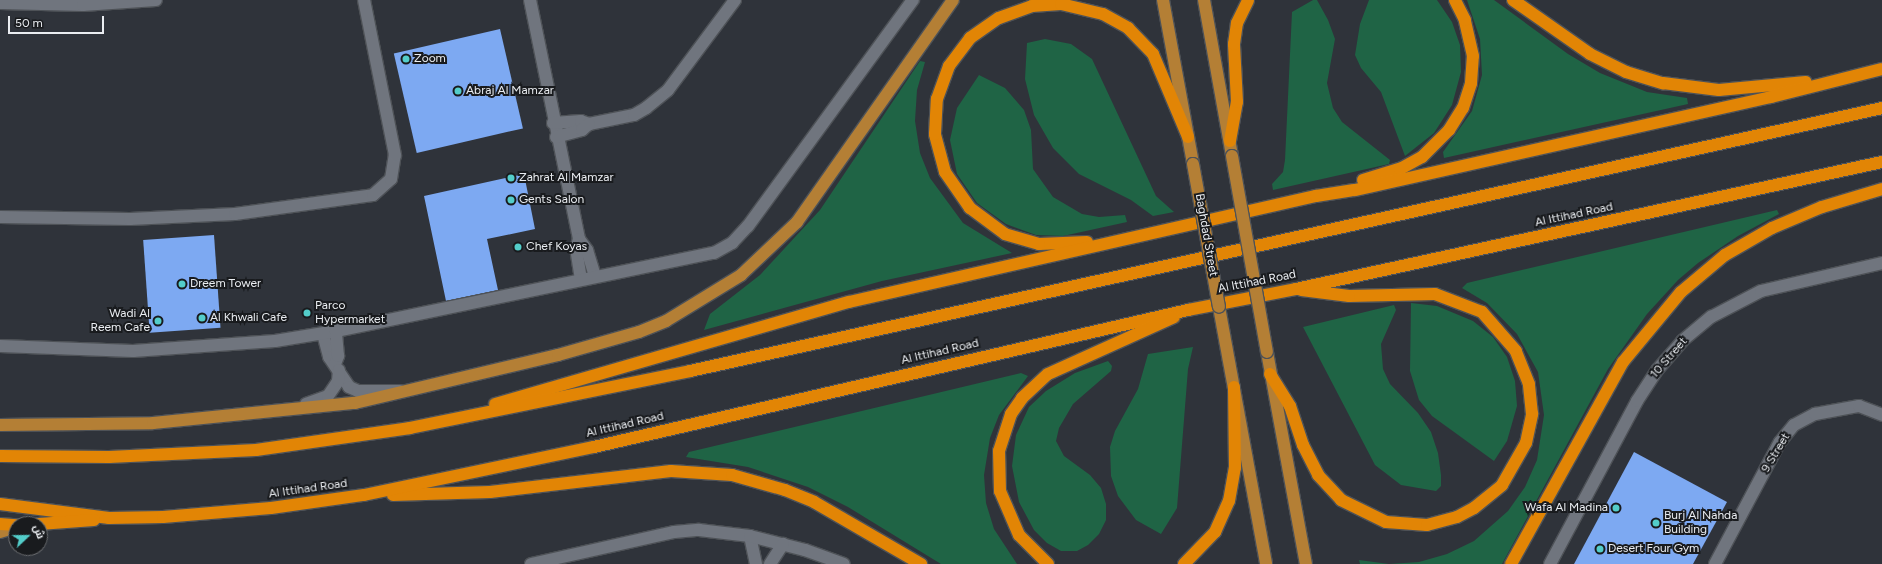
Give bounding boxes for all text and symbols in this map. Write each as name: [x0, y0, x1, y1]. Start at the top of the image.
scale bar: [10, 8, 106, 34]
text: 50 m: [15, 16, 43, 30]
place label: Zoom: [414, 52, 446, 66]
marker: Zoom: [401, 54, 411, 64]
place label: Abraj Al Mamzar: [466, 84, 554, 98]
marker: Abraj Al Mamzar: [453, 86, 463, 96]
place label: Zahrat Al Mamzar: [519, 171, 613, 185]
marker: Zahrat Al Mamzar: [506, 173, 516, 183]
street label: Baghdad Street: [1192, 192, 1220, 278]
place label: Gents Salon: [519, 193, 584, 207]
marker: Gents Salon: [506, 195, 516, 205]
street label: Al Ittihad Road: [1534, 200, 1614, 230]
place label: Chef Koyas: [526, 240, 587, 254]
marker: Chef Koyas: [513, 242, 523, 252]
street label: Al Ittihad Road: [1217, 267, 1297, 297]
place label: Dreem Tower: [190, 277, 261, 291]
marker: Dreem Tower: [177, 279, 187, 289]
place label: Parco Hypermarket: [315, 299, 385, 327]
place label: Wadi Al Reem Cafe: [90, 307, 150, 335]
marker: Parco Hypermarket: [302, 308, 312, 318]
place label: Al Khwali Cafe: [210, 311, 287, 325]
marker: Al Khwali Cafe: [197, 313, 207, 323]
marker: Wadi Al Reem Cafe: [153, 316, 163, 326]
street label: 10 Street: [1647, 335, 1691, 381]
street label: Al Ittihad Road: [900, 336, 980, 368]
street label: Al Ittihad Road: [585, 409, 665, 441]
street label: 9 Street: [1759, 431, 1793, 475]
street label: Al Ittihad Road: [268, 476, 348, 502]
place label: Wafa Al Madina: [1525, 501, 1608, 515]
marker: Wafa Al Madina: [1611, 503, 1621, 513]
place label: Burj Al Nahda Building: [1664, 509, 1737, 537]
north arrow: [8, 516, 48, 556]
marker: Burj Al Nahda Building: [1651, 518, 1661, 528]
text: ش: [30, 523, 47, 541]
place label: Desert Four Gym: [1608, 542, 1699, 556]
marker: Desert Four Gym: [1595, 544, 1605, 554]

